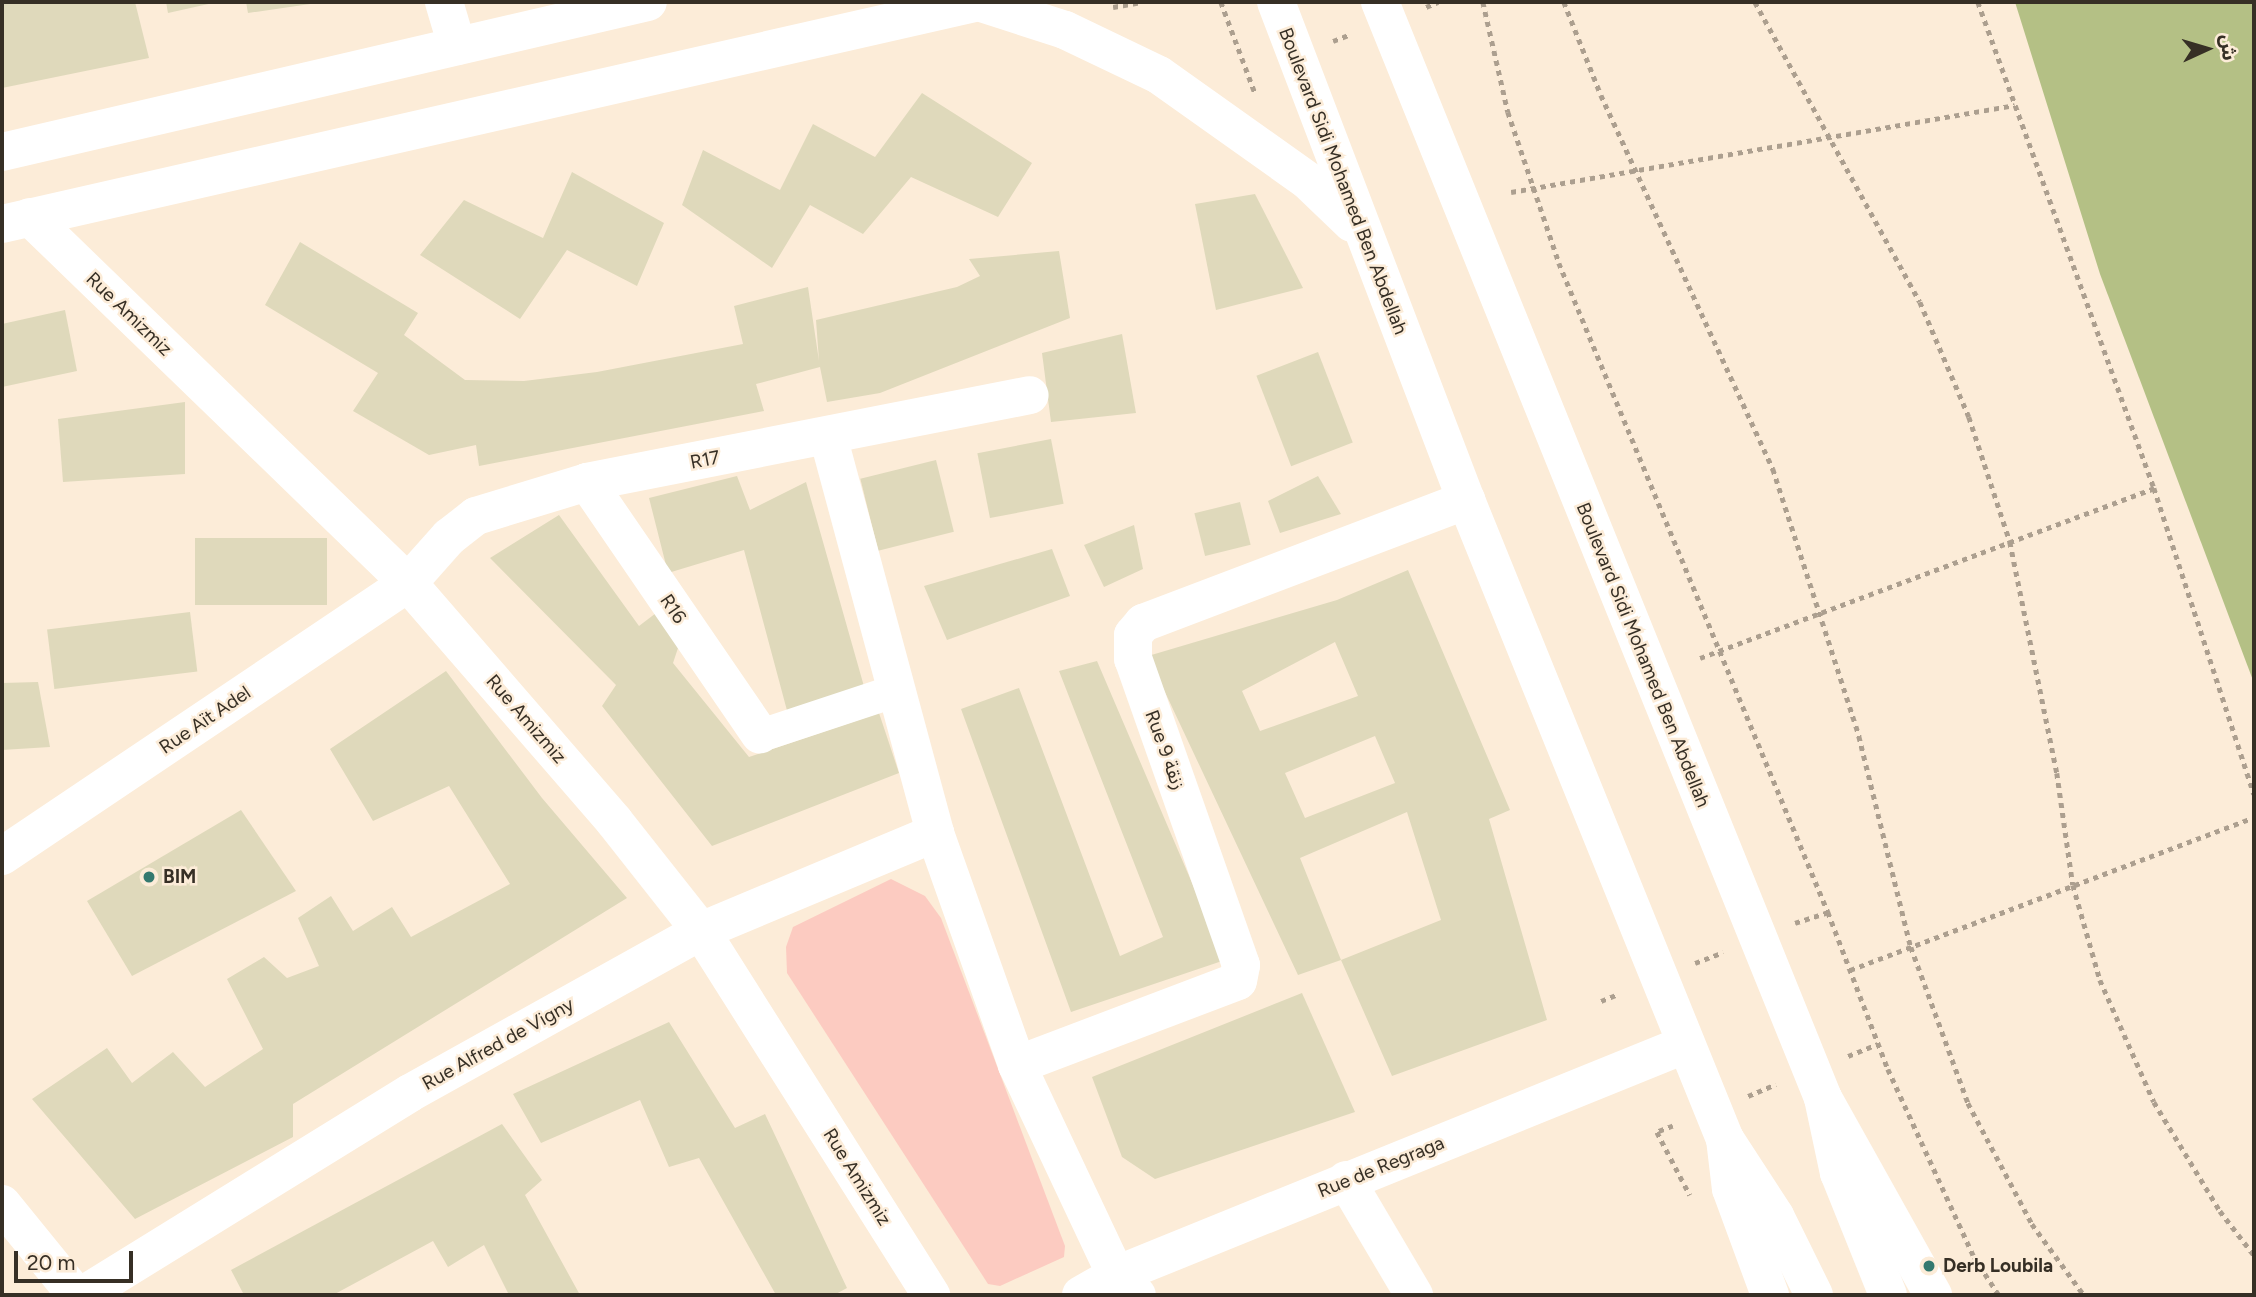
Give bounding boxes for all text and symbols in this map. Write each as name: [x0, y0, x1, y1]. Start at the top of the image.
north arrow: [2172, 14, 2242, 84]
street label: Boulevard Sidi Mohamed Ben Abdellah: [1274, 24, 1412, 338]
text: ش: [2216, 34, 2241, 61]
street label: Rue Amizmiz: [81, 268, 177, 360]
street label: R17: [688, 446, 722, 474]
street label: Boulevard Sidi Mohamed Ben Abdellah: [1571, 499, 1715, 811]
street label: R16: [655, 590, 691, 628]
street label: Rue Amizmiz: [481, 670, 571, 768]
street label: Rue Aït Adel: [155, 681, 255, 759]
street label: Rue 9 زنقة: [1140, 707, 1190, 793]
place label: BIM: [163, 866, 196, 888]
marker: BIM: [141, 869, 157, 885]
street label: Rue Alfred de Vigny: [418, 993, 578, 1095]
street label: Rue Amizmiz: [818, 1124, 896, 1230]
street label: Rue de Regraga: [1315, 1131, 1447, 1203]
scale bar: [18, 1238, 136, 1282]
text: 20 m: [27, 1250, 75, 1275]
place label: Derb Loubila: [1943, 1255, 2053, 1277]
marker: Derb Loubila: [1921, 1258, 1937, 1274]

